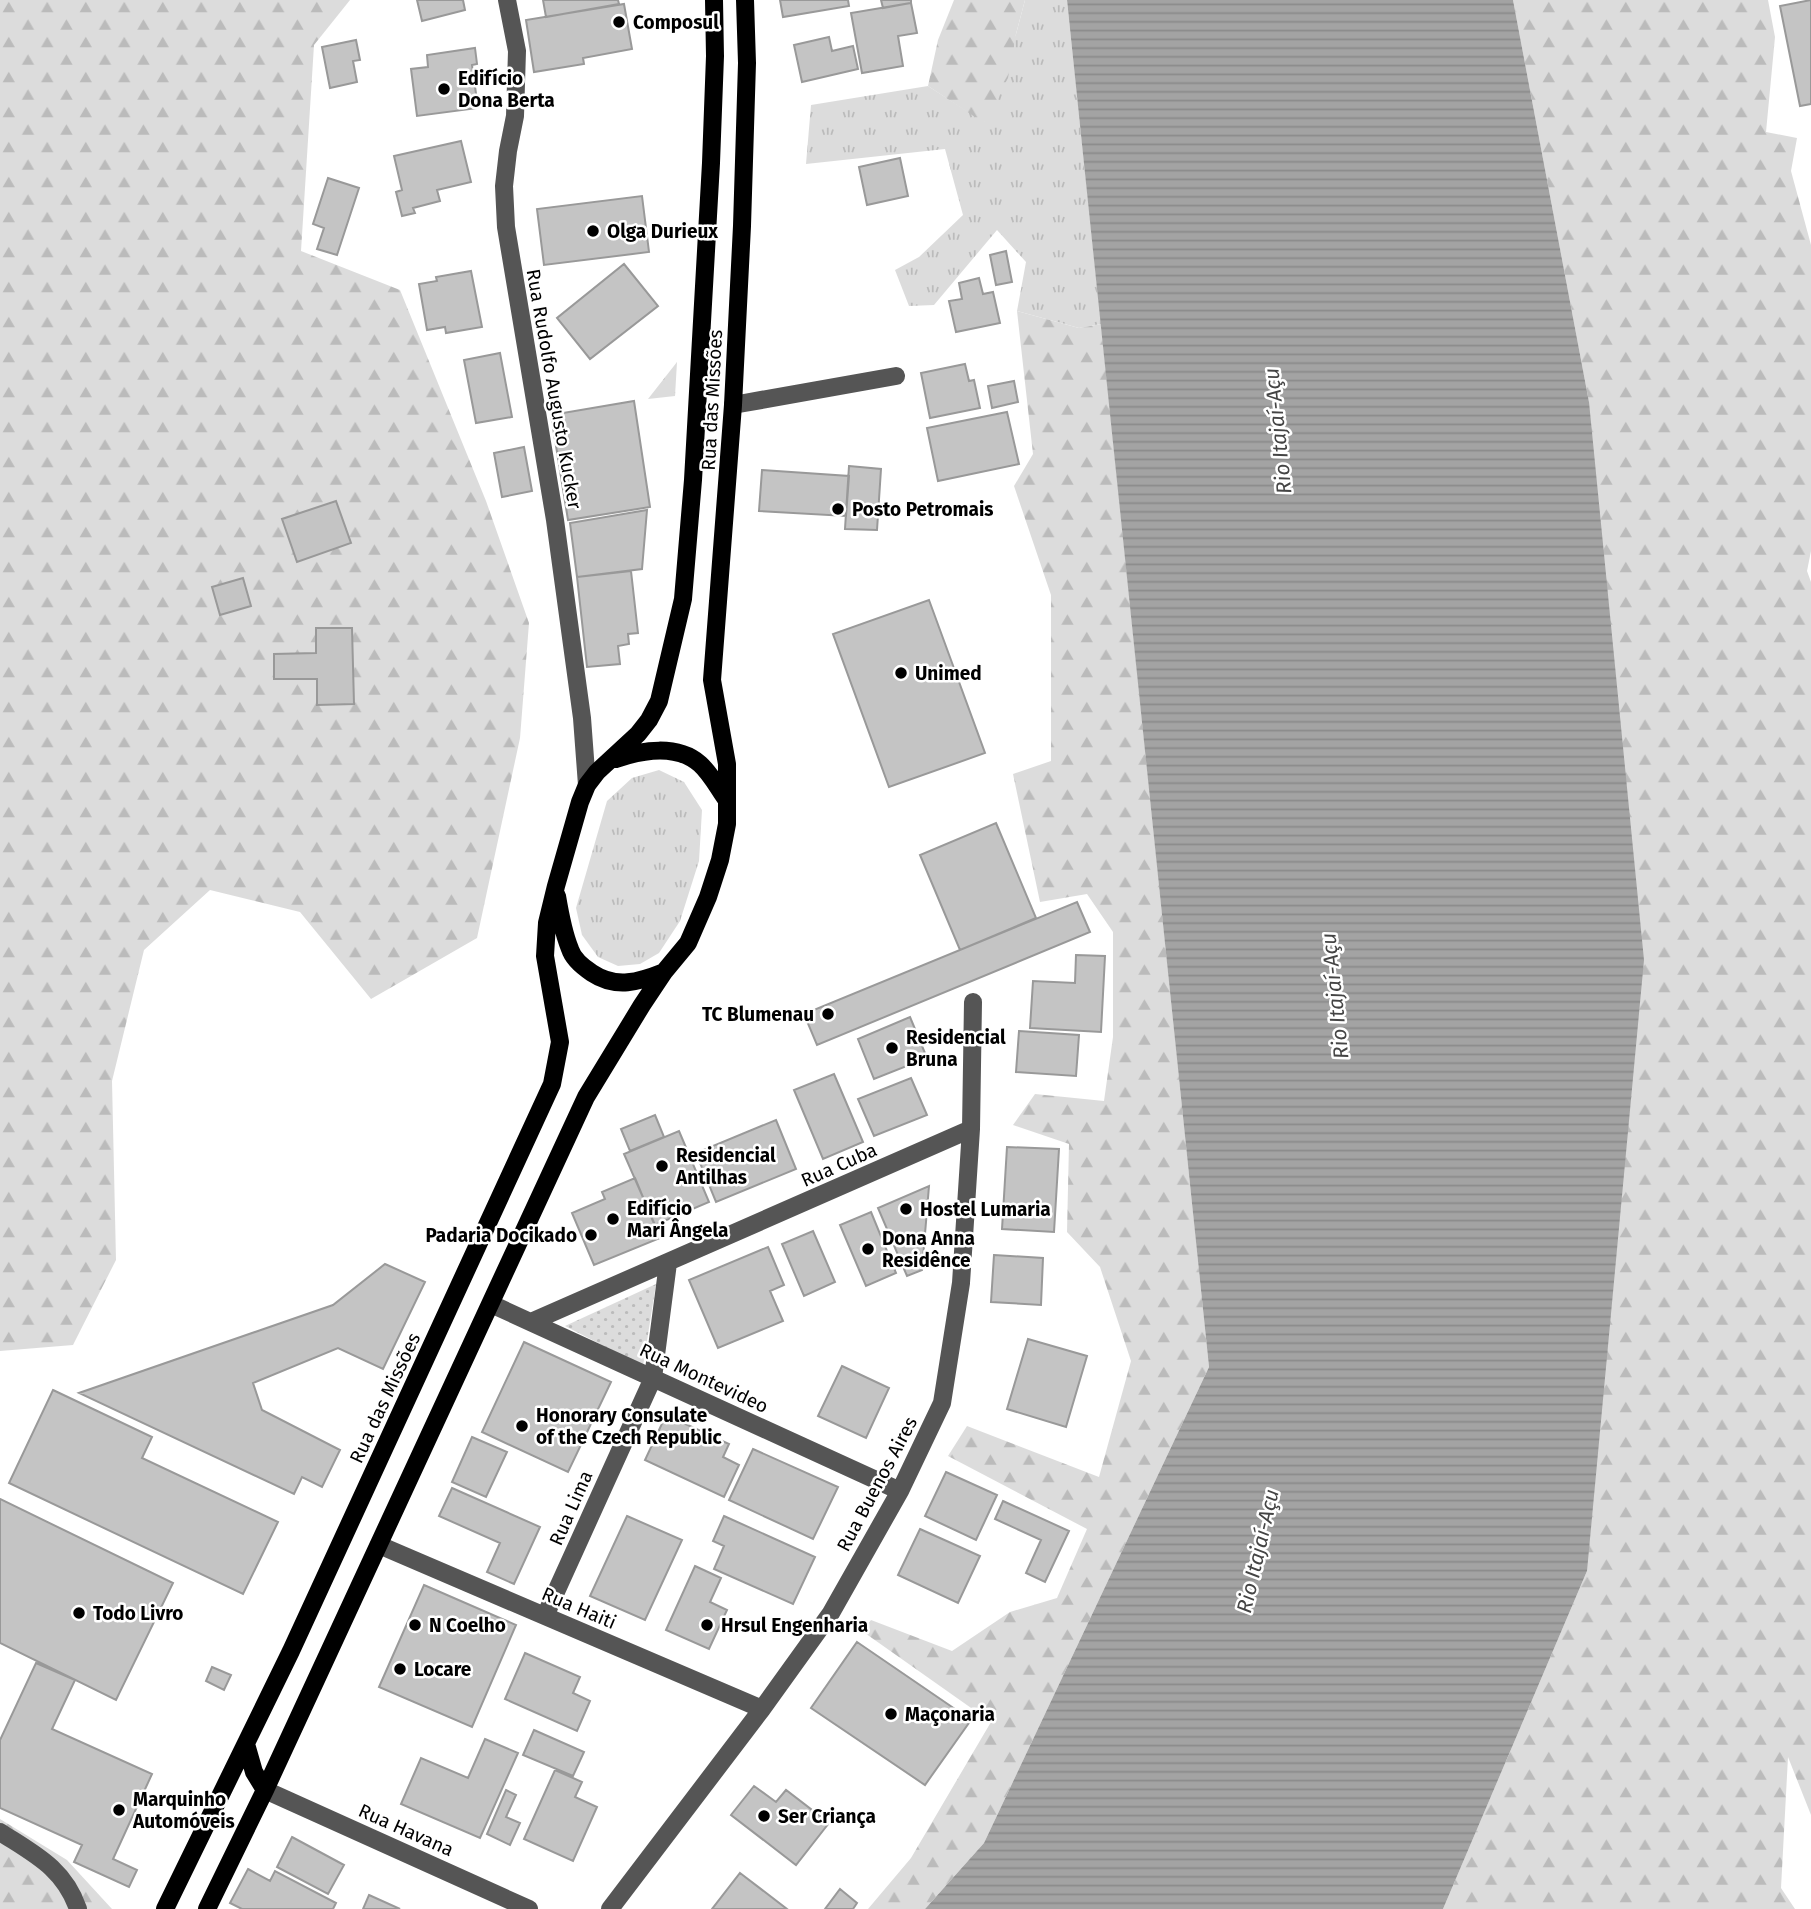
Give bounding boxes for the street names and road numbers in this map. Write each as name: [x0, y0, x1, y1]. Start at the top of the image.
street label: Rua Rudolfo Augusto Kucker: [522, 267, 587, 512]
street label: Rua das Missões: [697, 329, 727, 471]
street label: Rua Cuba: [797, 1138, 881, 1192]
street label: Rua das Missões: [345, 1329, 425, 1467]
street label: Rua Montevideo: [636, 1338, 772, 1418]
street label: Rua Buenos Aires: [832, 1413, 922, 1555]
street label: Rua Lima: [544, 1467, 598, 1549]
street label: Rua Haiti: [538, 1582, 620, 1634]
street label: Rua Havana: [355, 1799, 457, 1861]

